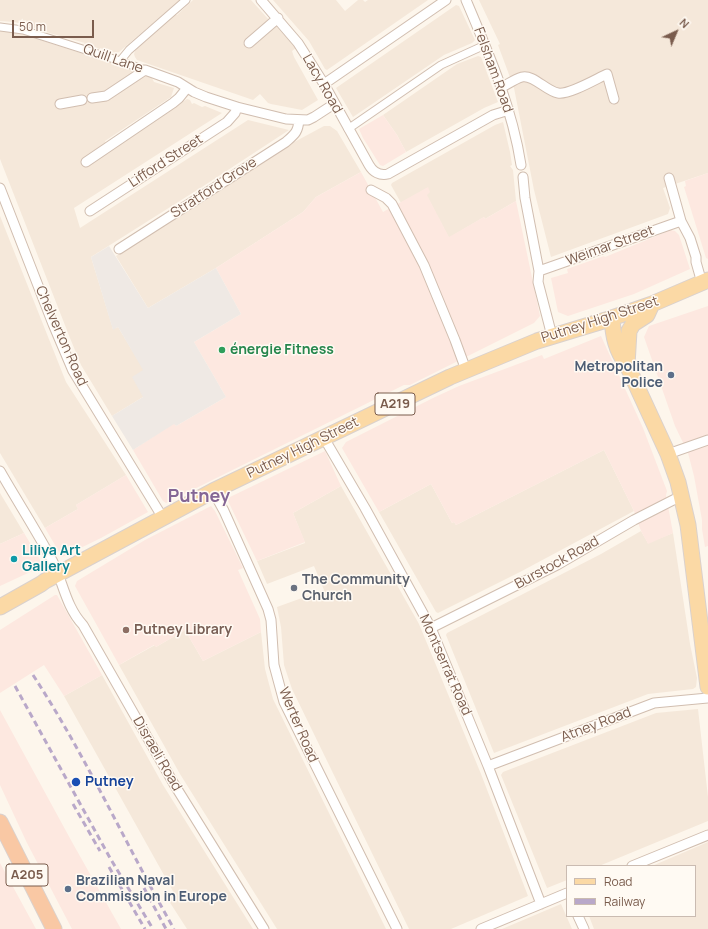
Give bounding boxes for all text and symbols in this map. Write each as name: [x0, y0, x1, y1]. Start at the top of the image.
scale bar: [14, 12, 96, 38]
north arrow: [656, 12, 696, 52]
text: N: [677, 15, 693, 31]
text: 50 m: [19, 18, 46, 35]
street label: Felsham Road: [470, 25, 516, 115]
street label: Quill Lane: [81, 41, 145, 77]
street label: Lacy Road: [298, 51, 346, 117]
street label: Lifford Street: [126, 131, 206, 191]
street label: Stratford Grove: [168, 154, 260, 222]
street label: Weimar Street: [564, 222, 656, 270]
street label: Chelverton Road: [31, 283, 91, 389]
street label: Putney High Street: [539, 293, 661, 347]
place label: énergie Fitness: [230, 342, 334, 358]
marker: énergie Fitness: [217, 345, 227, 355]
place label: Metropolitan Police: [574, 359, 663, 392]
marker: Metropolitan Police: [666, 370, 676, 380]
road number: A219: [375, 393, 415, 415]
street label: Putney High Street: [244, 414, 362, 482]
district label: Putney: [168, 486, 230, 508]
street label: Burstock Road: [512, 533, 602, 593]
place label: Liliya Art Gallery: [22, 543, 81, 576]
marker: Liliya Art Gallery: [9, 554, 19, 564]
place label: The Community Church: [302, 572, 410, 604]
marker: The Community Church: [289, 583, 299, 593]
street label: Montserrat Road: [415, 612, 475, 718]
place label: Putney Library: [134, 622, 232, 638]
marker: Putney Library: [121, 625, 131, 635]
street label: Werter Road: [275, 685, 321, 765]
street label: Atney Road: [559, 704, 633, 746]
street label: Disraeli Road: [129, 714, 185, 794]
place label: Putney: [85, 774, 134, 790]
marker: Putney: [70, 776, 82, 788]
road number: A205: [6, 864, 48, 886]
legend: [566, 865, 696, 917]
place label: Brazilian Naval Commission in Europe: [76, 873, 227, 906]
text: Road: [604, 873, 632, 890]
marker: Brazilian Naval Commission in Europe: [63, 884, 73, 894]
text: Railway: [604, 893, 645, 910]

